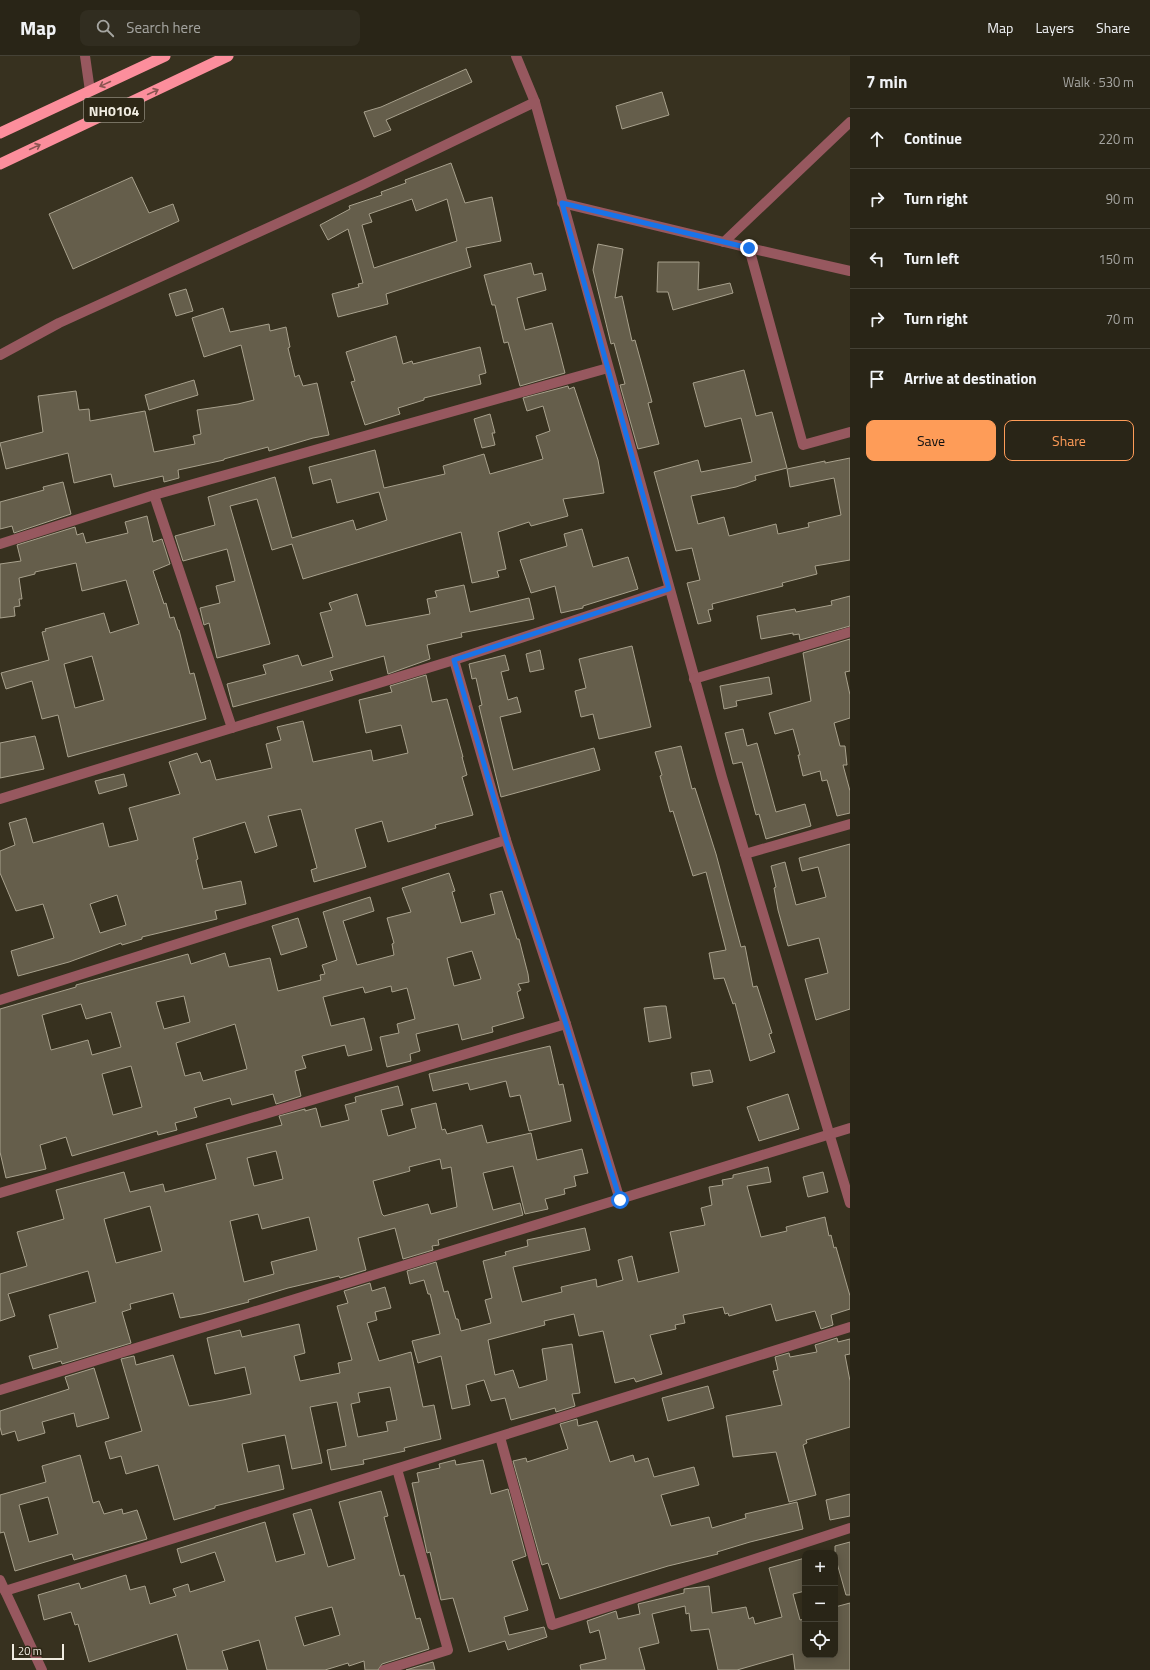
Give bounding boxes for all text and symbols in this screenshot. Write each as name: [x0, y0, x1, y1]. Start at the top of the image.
search box: [80, 10, 360, 46]
text: Map: [20, 13, 56, 42]
text: Search here: [126, 16, 201, 39]
icon: search: [94, 17, 116, 39]
text: Map: [987, 17, 1013, 38]
text: Layers: [1035, 17, 1074, 38]
text: Share: [1096, 17, 1130, 38]
text: 7 min: [866, 69, 907, 95]
text: Walk · 530 m: [1063, 72, 1134, 92]
one-way arrow: [99, 81, 111, 89]
one-way arrow: [146, 87, 158, 95]
road number: NH0104: [84, 98, 144, 122]
text: Continue: [904, 127, 962, 150]
icon: ahead: [866, 128, 888, 150]
text: 220 m: [1098, 129, 1134, 149]
one-way arrow: [29, 143, 41, 150]
text: Turn right: [904, 187, 968, 210]
icon: right: [866, 188, 888, 210]
text: 90 m: [1106, 189, 1134, 209]
route end: [740, 239, 758, 257]
text: Turn left: [904, 247, 959, 270]
icon: left: [866, 248, 888, 270]
text: 150 m: [1098, 249, 1134, 269]
text: Turn right: [904, 307, 968, 330]
icon: right: [866, 308, 888, 330]
text: 70 m: [1106, 309, 1134, 329]
text: Arrive at destination: [904, 367, 1037, 390]
icon: arrive: [866, 368, 888, 390]
button: Save: [866, 420, 996, 461]
button: Share: [1004, 420, 1134, 461]
route start: [611, 1191, 629, 1209]
map controls: [802, 1550, 838, 1658]
button: +: [802, 1550, 838, 1586]
button: −: [802, 1586, 838, 1622]
button: locate: [802, 1622, 838, 1658]
scale bar: [12, 1642, 64, 1661]
text: 20 m: [18, 1643, 42, 1659]

